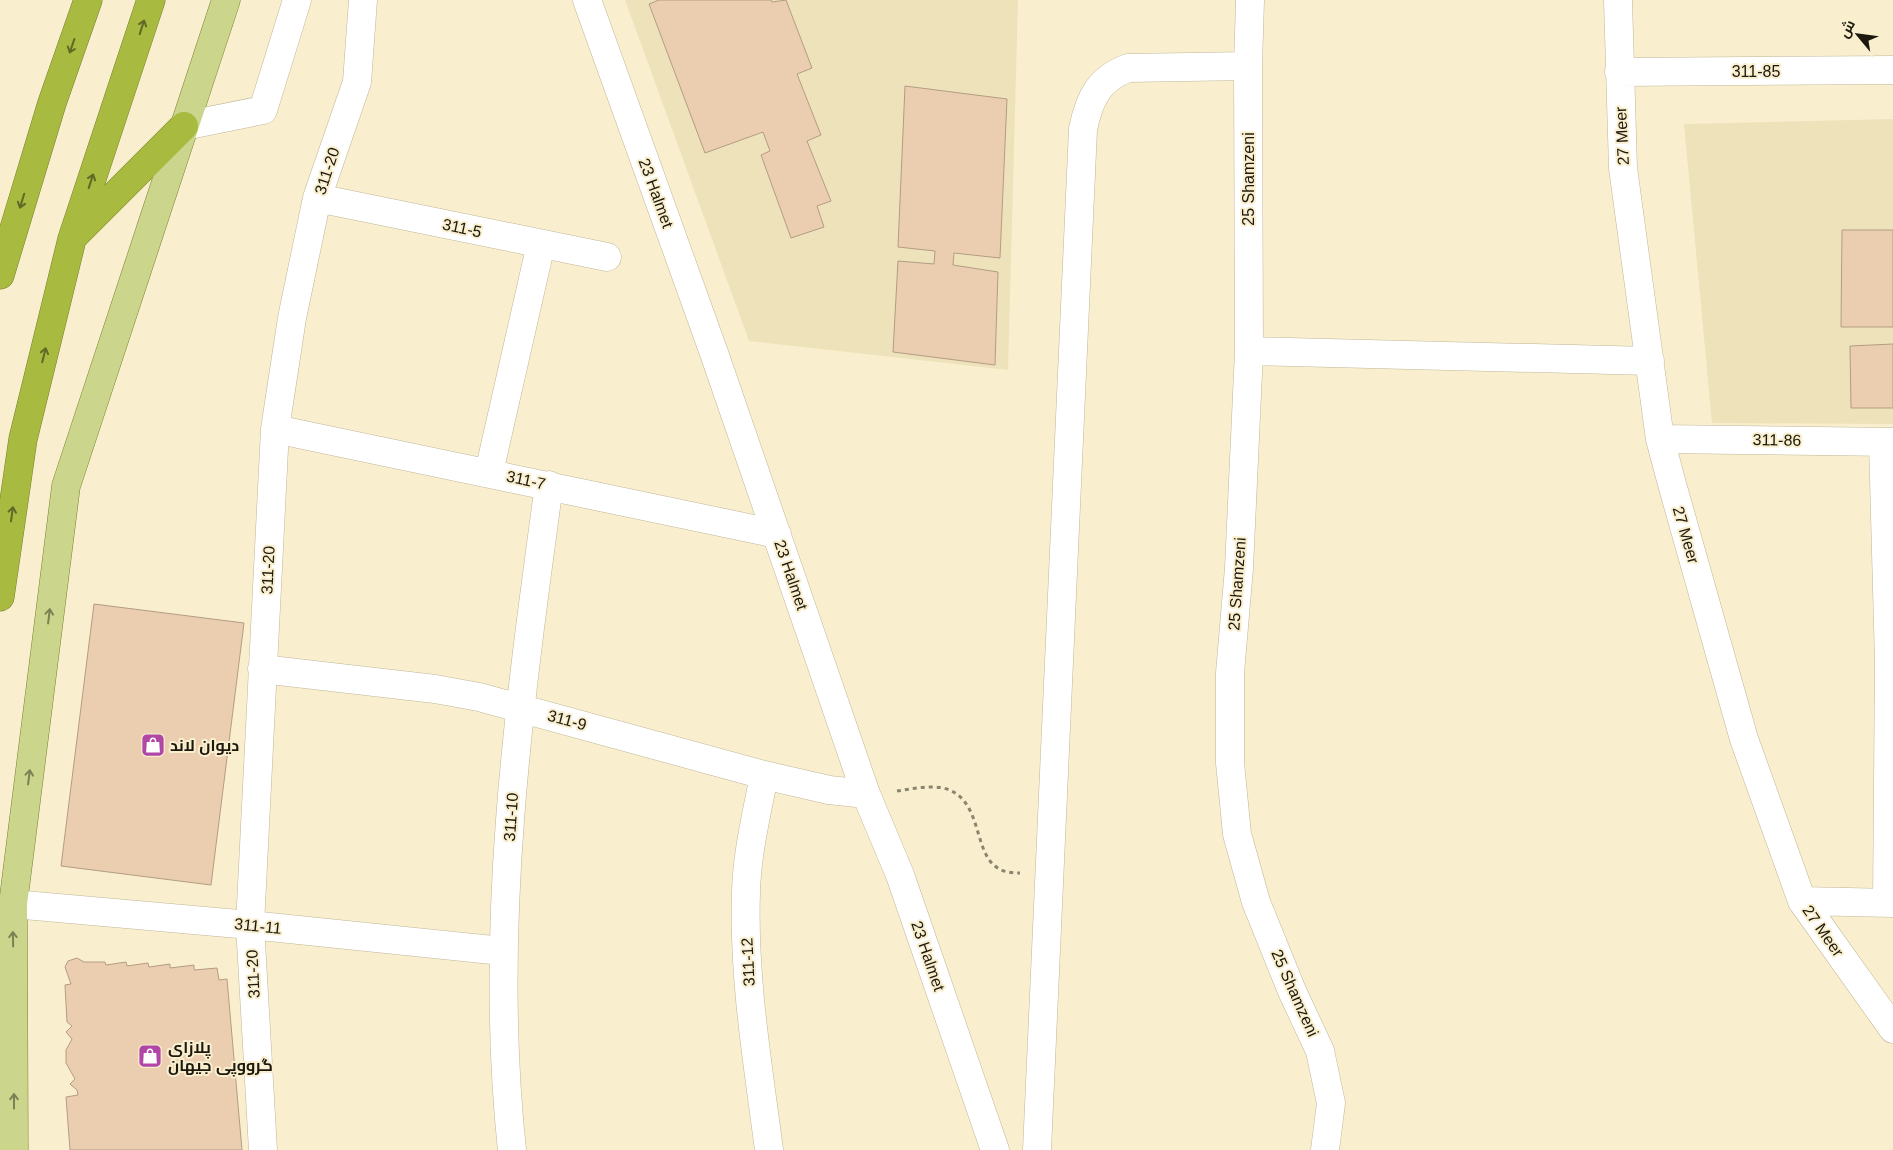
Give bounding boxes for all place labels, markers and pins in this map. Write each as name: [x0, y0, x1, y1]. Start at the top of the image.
shop icon: دیوان لاند: [140, 732, 166, 758]
place label: دیوان لاند: [170, 737, 239, 755]
place label: پلازای گرووپی جیهان: [168, 1039, 273, 1077]
shop icon: پلازای گرووپی جیهان: [137, 1043, 163, 1069]

